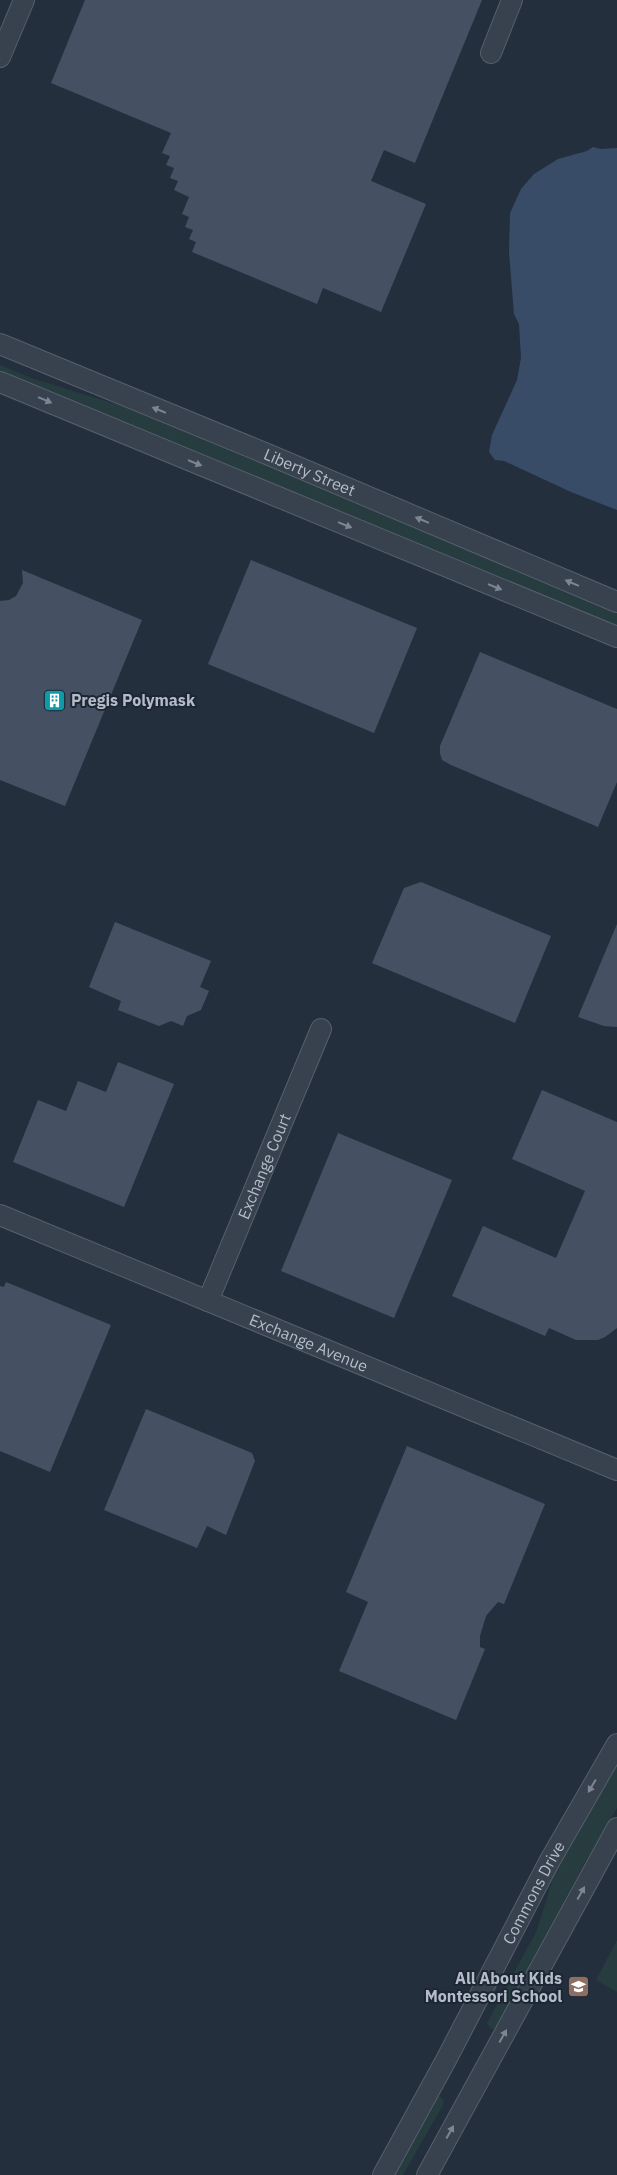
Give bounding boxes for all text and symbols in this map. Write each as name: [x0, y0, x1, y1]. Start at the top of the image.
one-way arrow: [38, 397, 52, 405]
one-way arrow: [152, 405, 167, 413]
street label: Liberty Street: [261, 444, 358, 500]
one-way arrow: [188, 459, 202, 467]
one-way arrow: [415, 515, 430, 523]
one-way arrow: [338, 521, 352, 529]
one-way arrow: [564, 579, 579, 587]
one-way arrow: [488, 583, 503, 591]
building icon: Pregis Polymask: [43, 688, 67, 712]
place label: Pregis Polymask: [71, 690, 196, 710]
street label: Exchange Court: [233, 1110, 295, 1222]
street label: Exchange Avenue: [246, 1309, 371, 1376]
one-way arrow: [588, 1779, 597, 1792]
street label: Commons Drive: [498, 1837, 569, 1947]
one-way arrow: [576, 1886, 585, 1900]
place label: All About Kids Montessori School: [425, 1968, 562, 2006]
school or university icon: All About Kids Montessori School: [566, 1975, 590, 1999]
one-way arrow: [499, 2028, 507, 2043]
one-way arrow: [446, 2125, 454, 2139]

